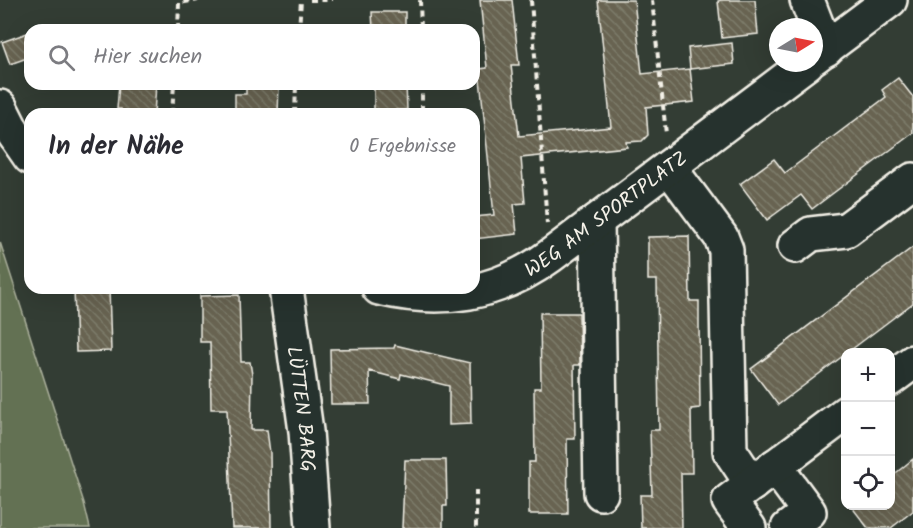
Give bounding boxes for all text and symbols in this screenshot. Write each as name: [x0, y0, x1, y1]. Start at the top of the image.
north arrow: [769, 18, 823, 72]
search box: [24, 24, 480, 90]
text: Hier suchen: [93, 40, 202, 75]
icon: search: [45, 41, 78, 74]
text: In der Nähe: [48, 126, 184, 168]
text: 0 Ergebnisse: [349, 131, 456, 163]
street label: WEG AM SPORTPLATZ: [519, 144, 695, 287]
street label: LÜTTEN BARG: [276, 344, 323, 473]
map controls: [841, 348, 895, 510]
button: +: [841, 348, 895, 402]
button: −: [841, 402, 895, 456]
button: locate: [841, 456, 895, 510]

